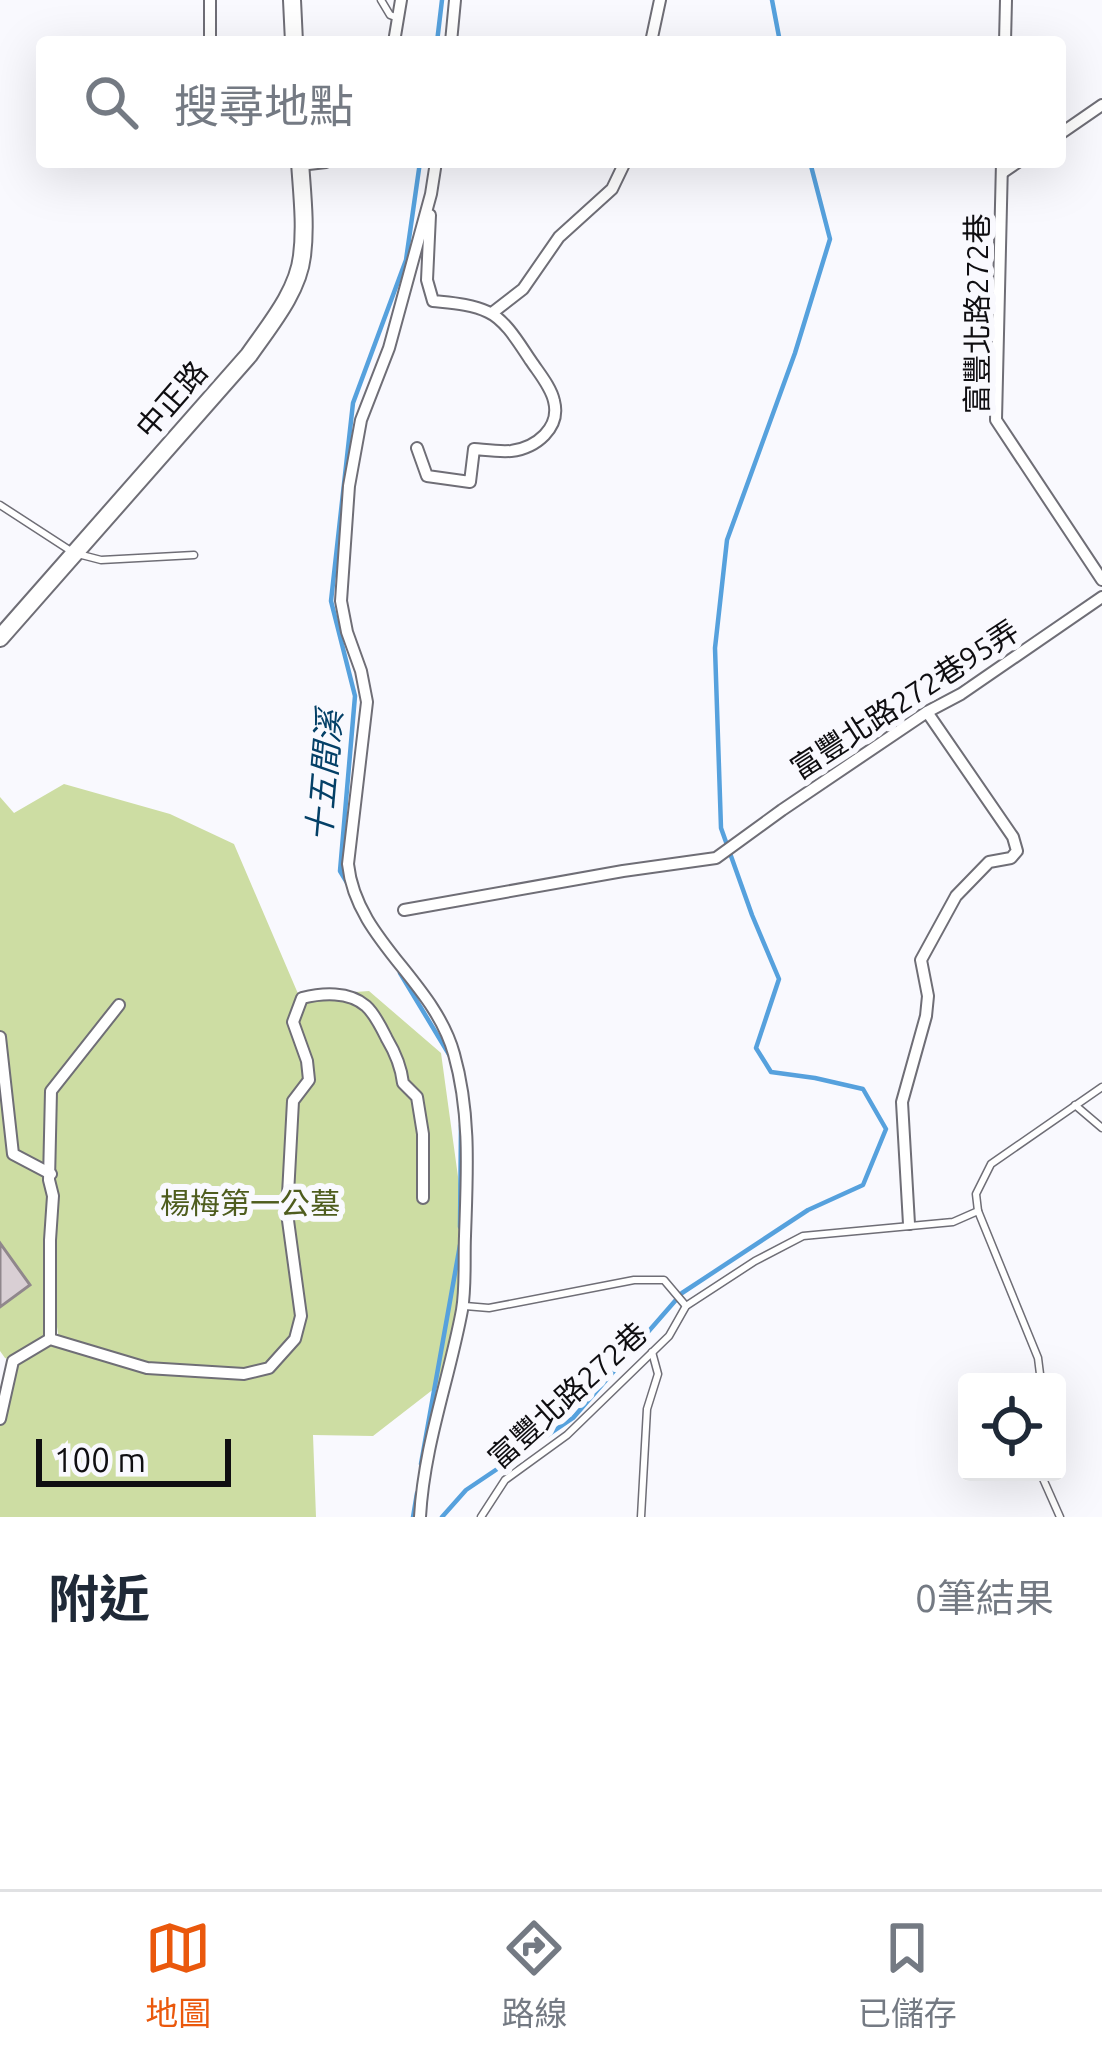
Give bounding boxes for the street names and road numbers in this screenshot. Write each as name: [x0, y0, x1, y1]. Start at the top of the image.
street label: 富豐北路272巷: [960, 214, 994, 414]
street label: 中正路: [129, 354, 214, 444]
street label: 富豐北路272巷95弄: [784, 613, 1025, 785]
street label: 富豐北路272巷: [481, 1315, 653, 1475]

